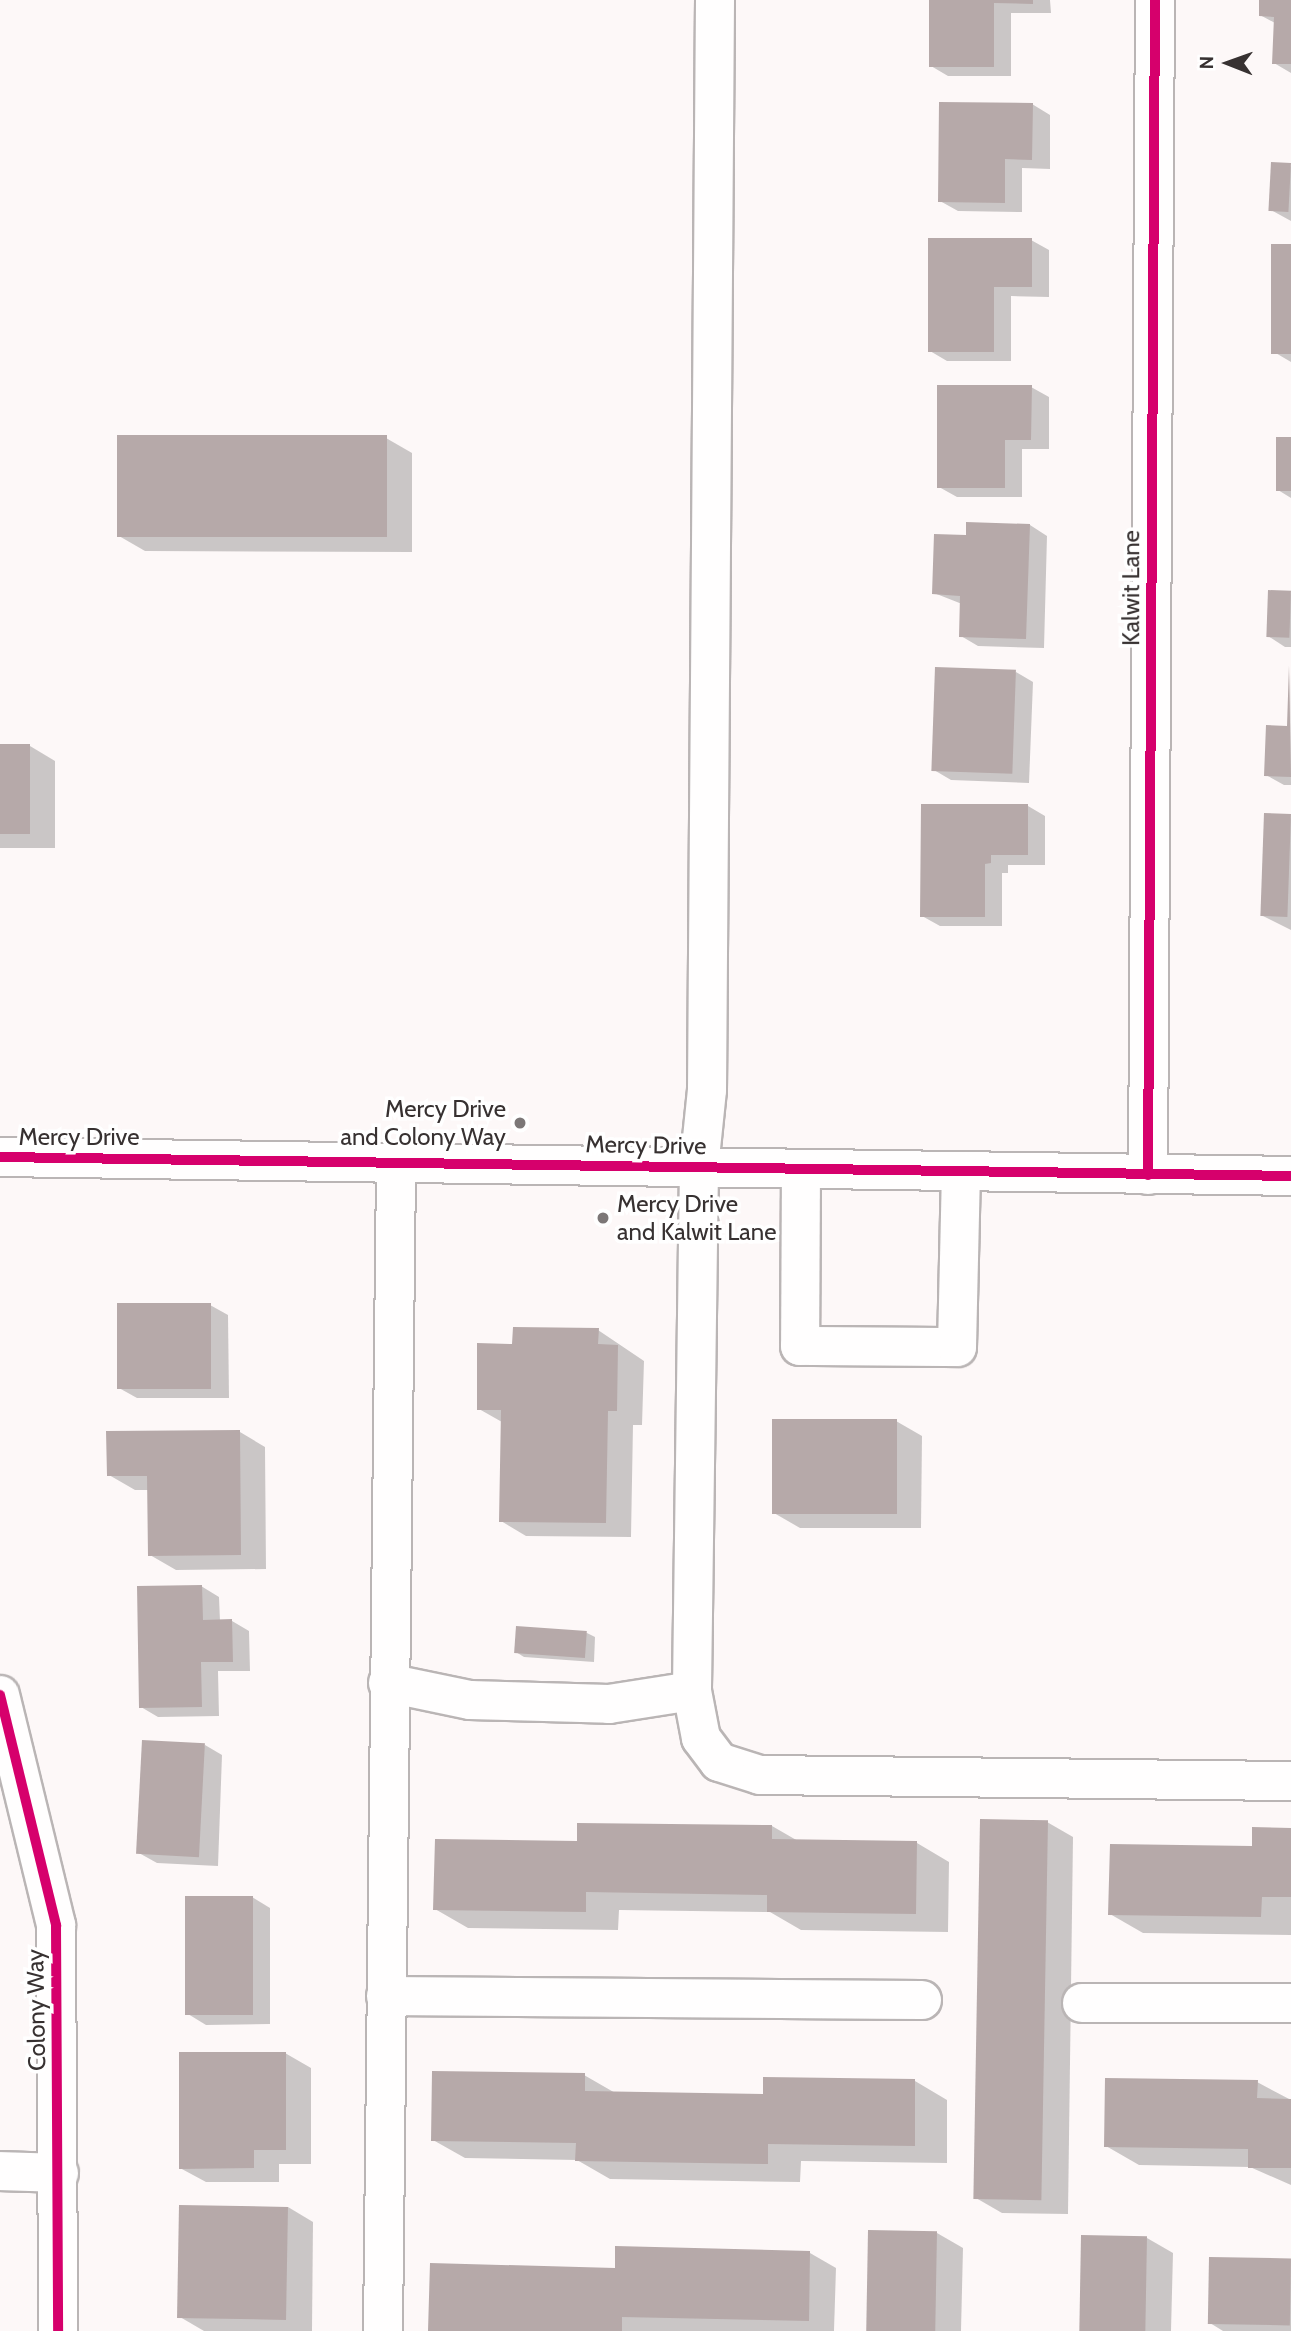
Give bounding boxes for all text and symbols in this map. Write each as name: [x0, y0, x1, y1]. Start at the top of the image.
north arrow: [1193, 28, 1263, 98]
text: N: [1195, 56, 1218, 70]
street label: Kalwit Lane: [1117, 530, 1145, 646]
place label: Mercy Drive and Colony Way: [340, 1095, 506, 1151]
marker: Mercy Drive and Colony Way: [512, 1115, 528, 1131]
street label: Mercy Drive: [18, 1123, 140, 1151]
street label: Mercy Drive: [585, 1130, 707, 1160]
place label: Mercy Drive and Kalwit Lane: [617, 1190, 777, 1246]
marker: Mercy Drive and Kalwit Lane: [595, 1210, 611, 1226]
street label: Colony Way: [21, 1949, 51, 2071]

